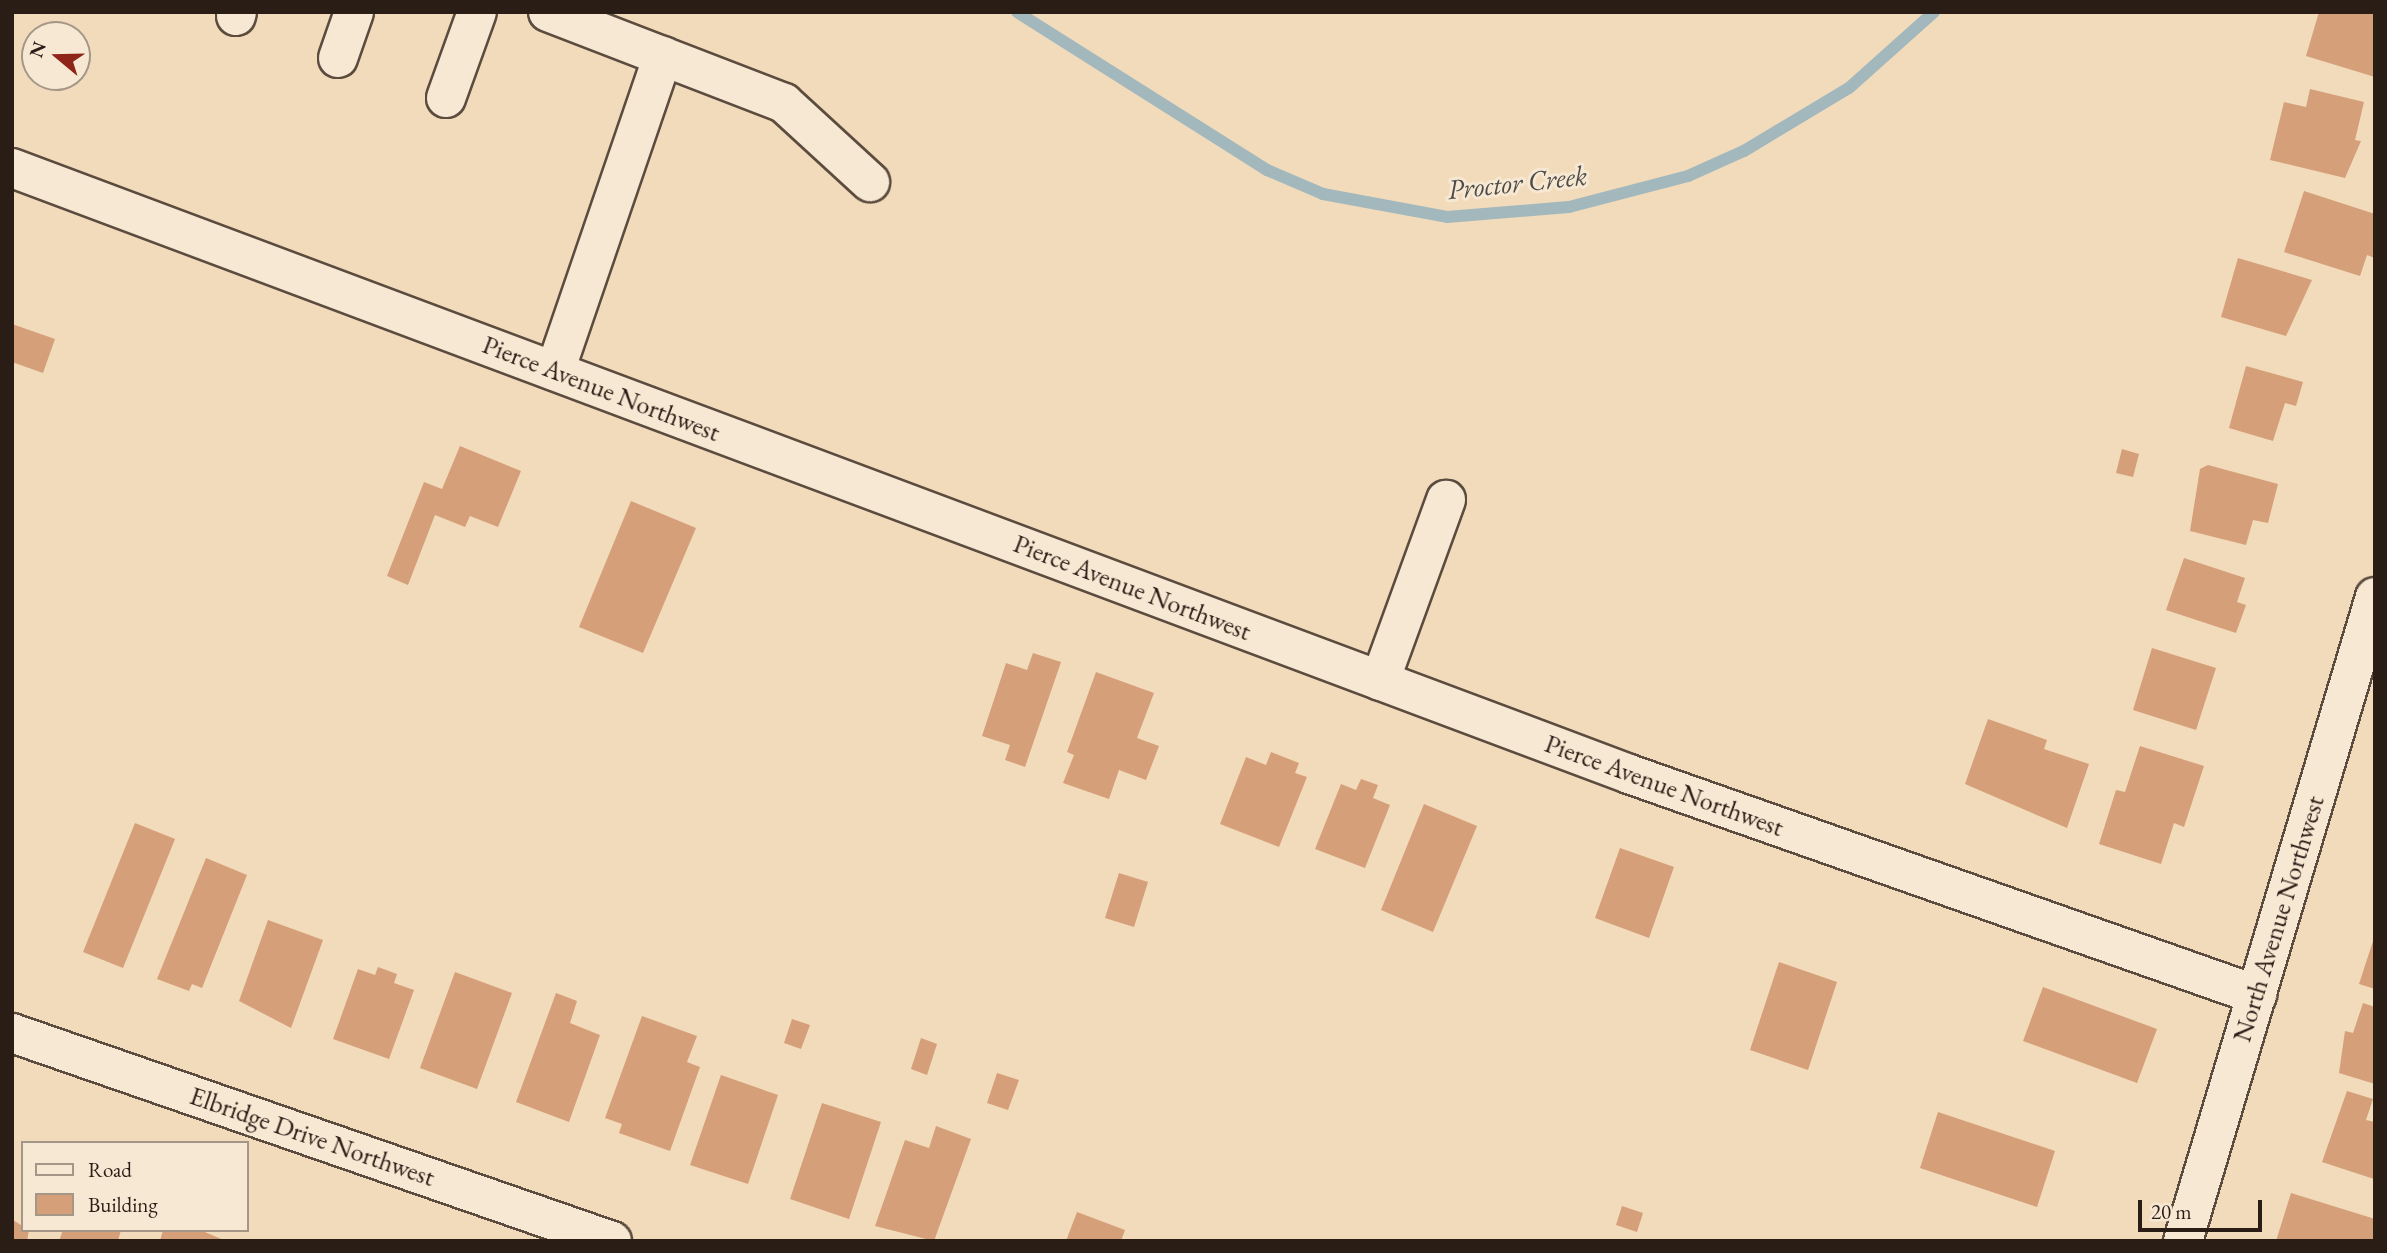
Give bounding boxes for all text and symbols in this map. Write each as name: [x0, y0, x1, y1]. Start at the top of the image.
north arrow: [21, 21, 91, 91]
text: N: [23, 38, 52, 61]
water label: Proctor Creek: [1445, 158, 1589, 206]
street label: Pierce Avenue Northwest: [478, 329, 724, 449]
street label: Pierce Avenue Northwest: [1009, 528, 1255, 648]
street label: Pierce Avenue Northwest: [1540, 728, 1788, 844]
street label: North Avenue Northwest: [2227, 792, 2331, 1046]
street label: Elbridge Drive Northwest: [186, 1080, 438, 1194]
legend: [21, 1141, 248, 1232]
text: Road: [88, 1156, 132, 1183]
scale bar: [2142, 1186, 2266, 1230]
text: Building: [88, 1191, 158, 1218]
text: 20 m: [2151, 1198, 2192, 1225]

